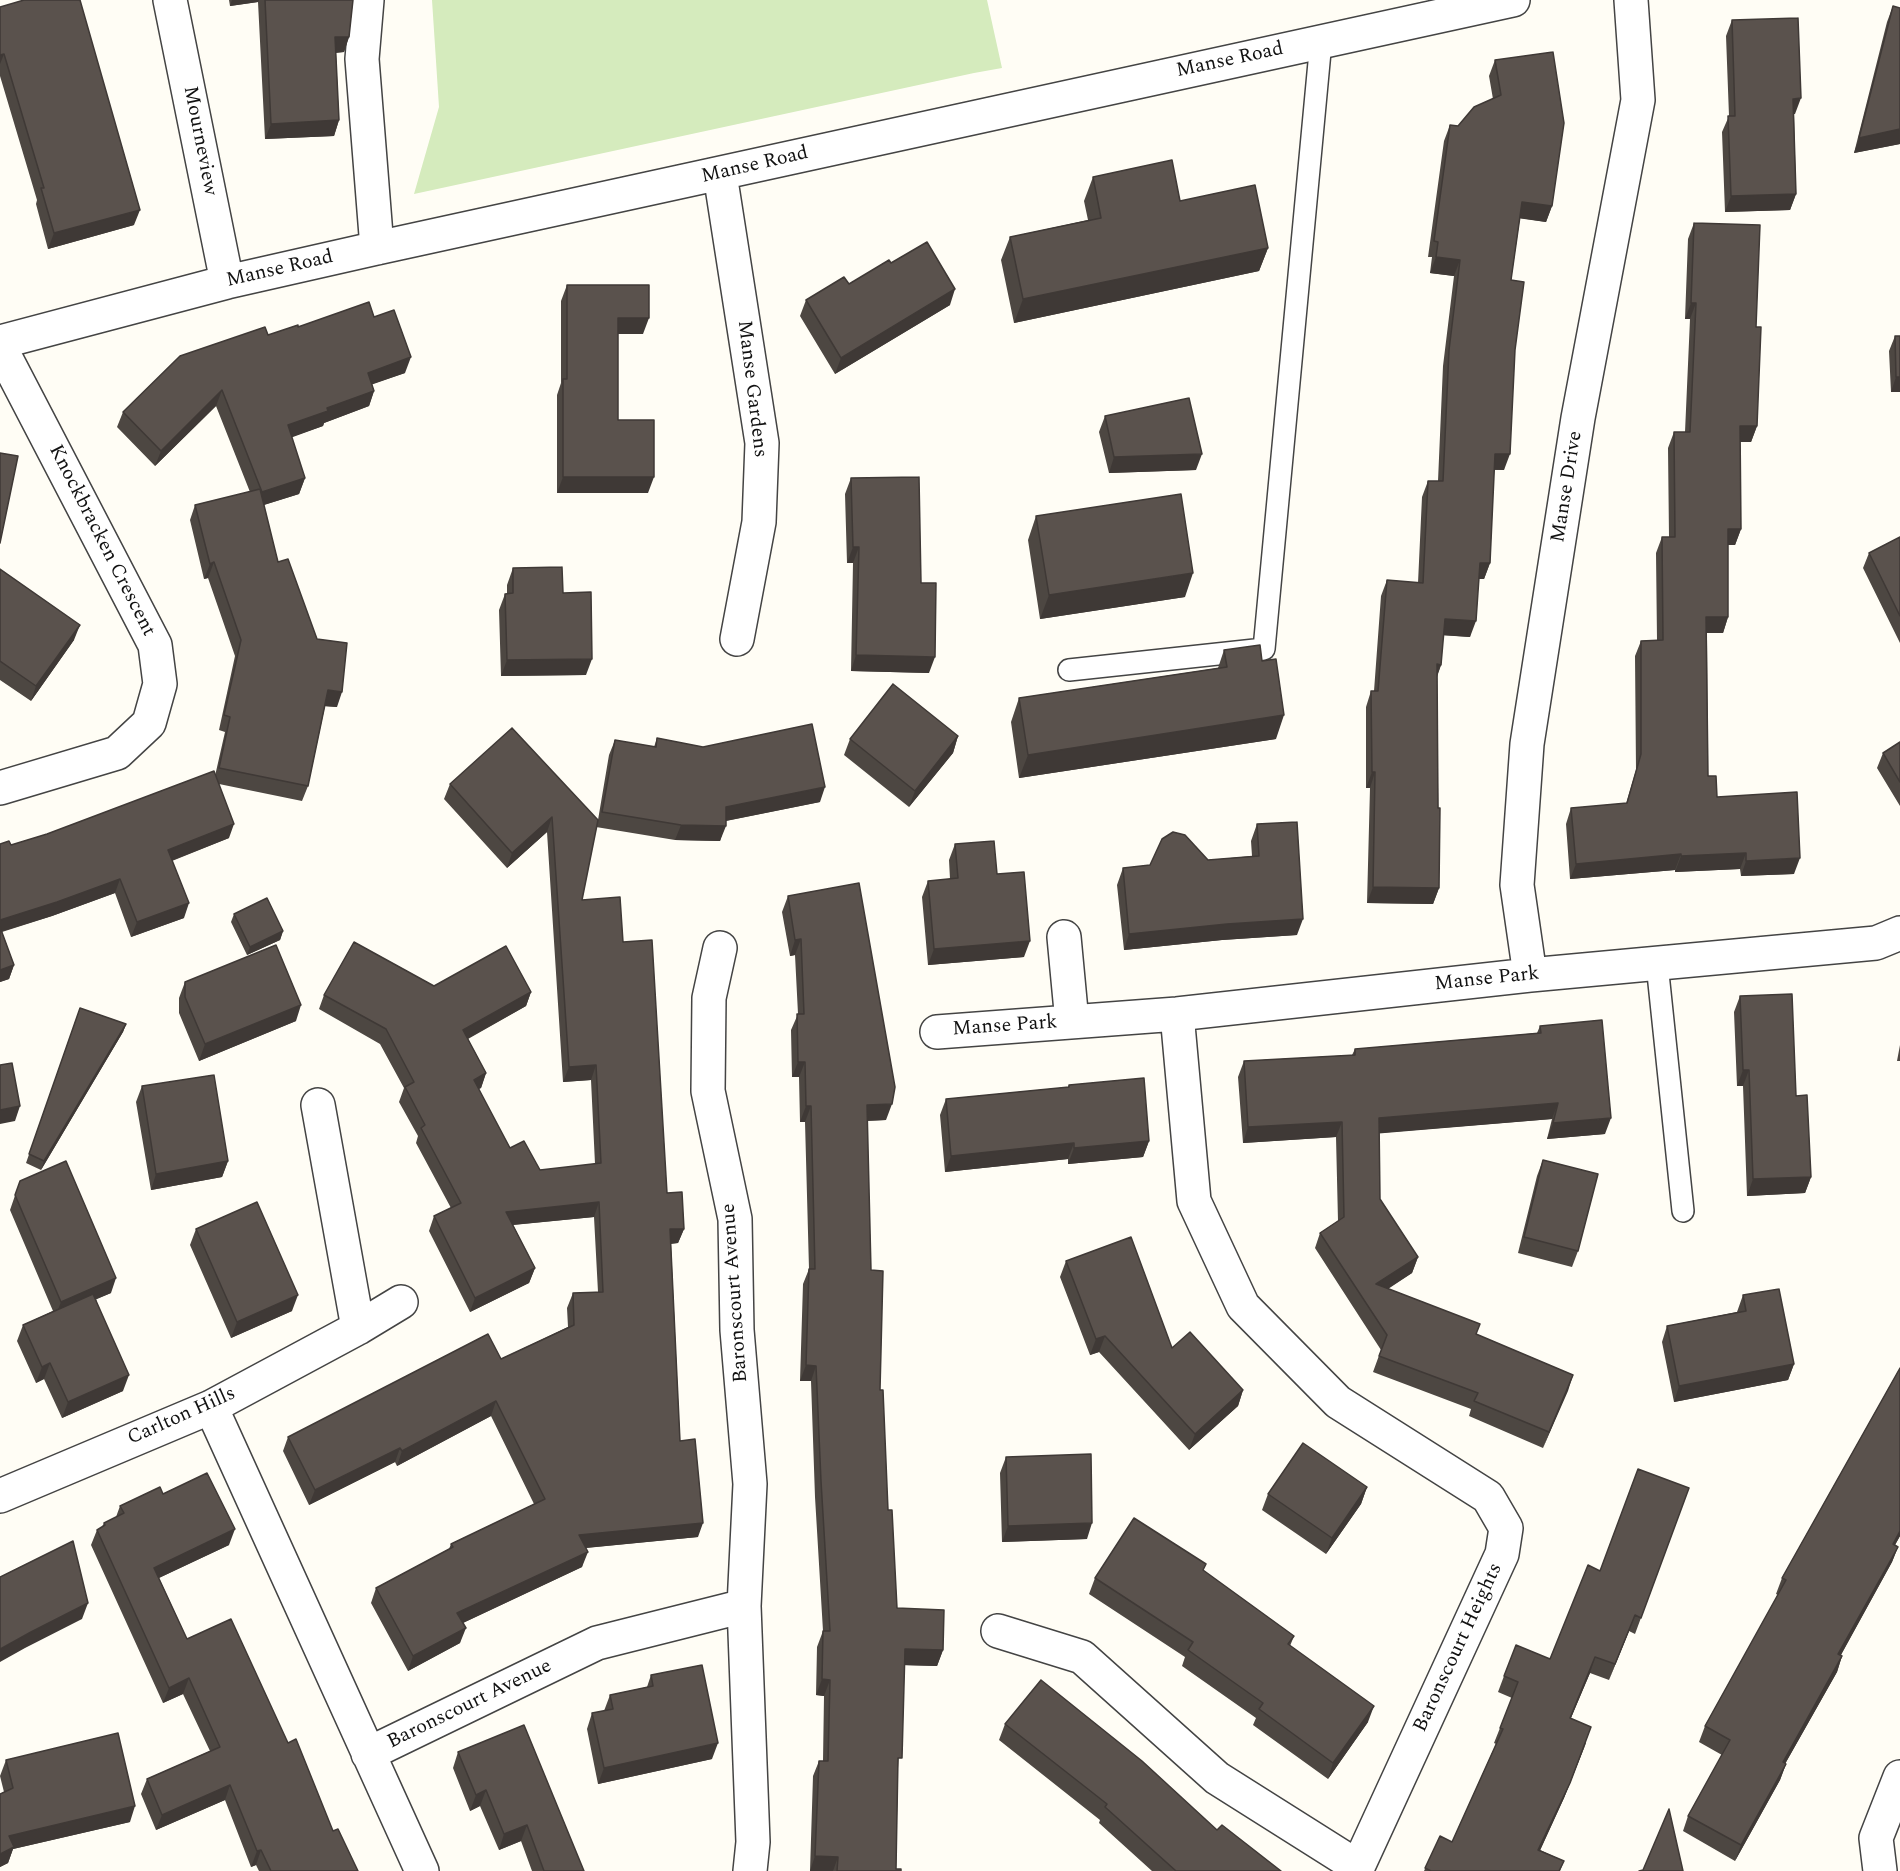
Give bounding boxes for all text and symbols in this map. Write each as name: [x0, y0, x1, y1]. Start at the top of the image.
street label: Manse Road: [1174, 38, 1286, 84]
street label: Mourneview: [177, 84, 221, 198]
street label: Manse Road: [699, 142, 811, 190]
street label: Manse Road: [224, 246, 336, 294]
street label: Manse Gardens: [731, 319, 771, 459]
street label: Manse Drive: [1547, 429, 1589, 545]
street label: Knockbracken Crescent: [42, 441, 160, 641]
street label: Manse Park: [1433, 963, 1541, 997]
street label: Manse Park: [952, 1011, 1058, 1043]
street label: Baronscourt Avenue: [718, 1203, 754, 1383]
street label: Carlton Hills: [124, 1383, 240, 1451]
street label: Baronscourt Heights: [1409, 1560, 1509, 1736]
street label: Baronscourt Avenue: [384, 1655, 556, 1755]

